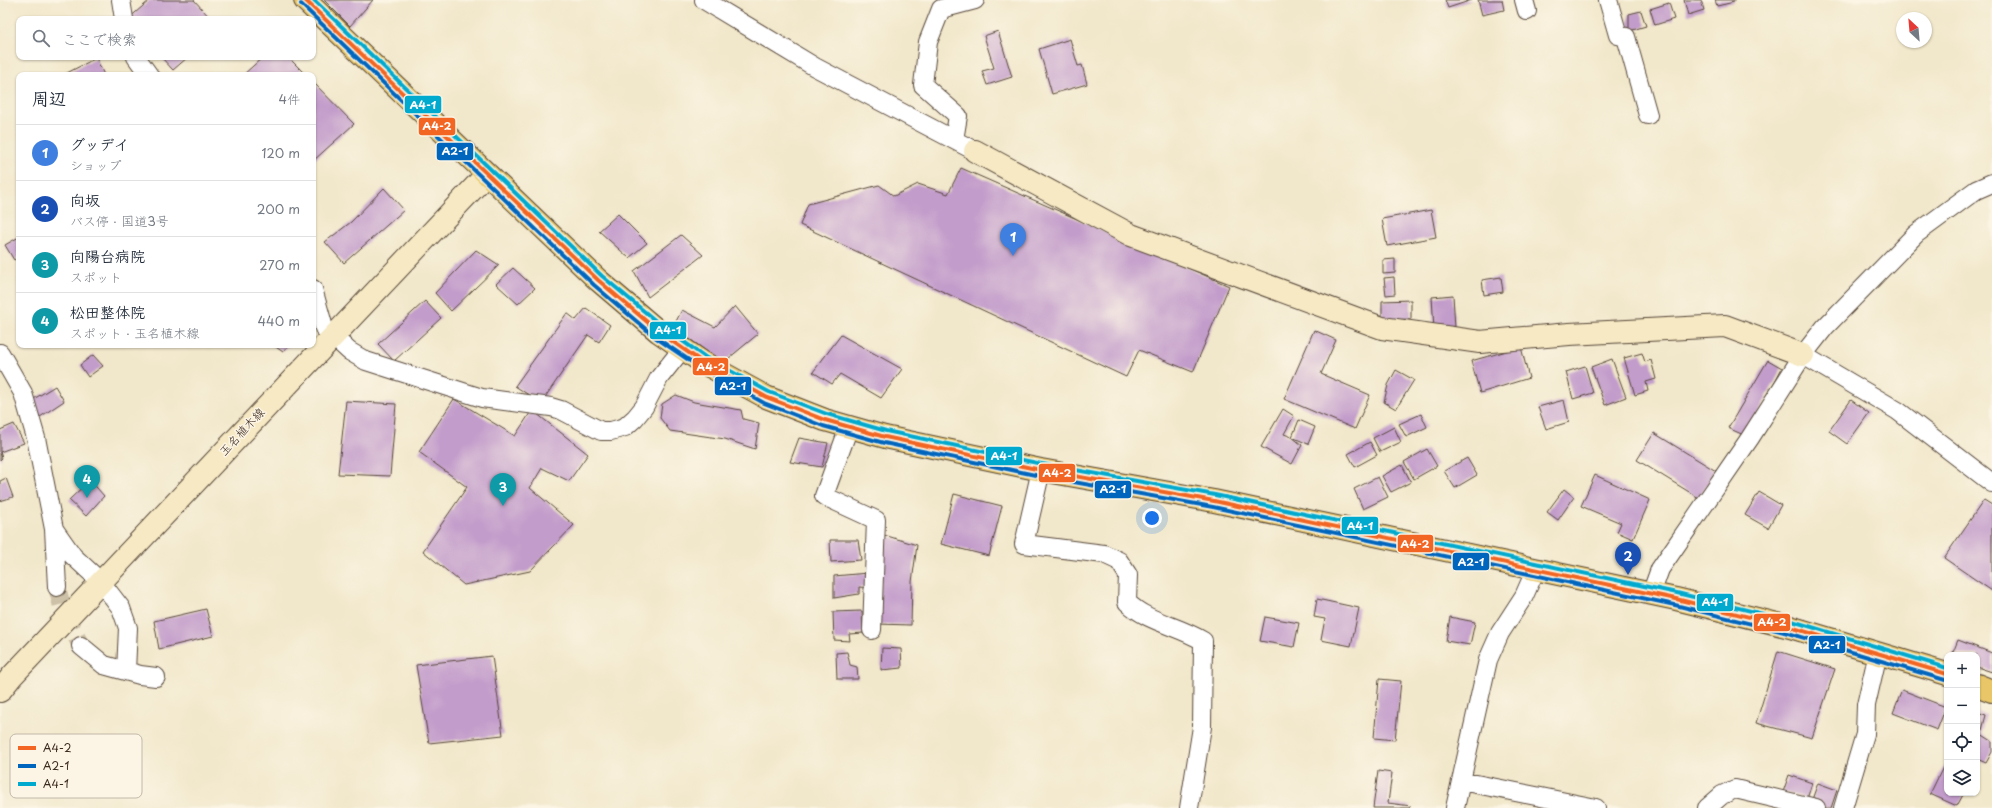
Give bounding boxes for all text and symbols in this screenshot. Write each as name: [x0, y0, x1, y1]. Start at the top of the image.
north arrow: [1896, 12, 1932, 48]
search box: [16, 16, 316, 60]
icon: search: [30, 27, 52, 49]
text: ここで検索: [62, 27, 137, 50]
text: 周辺: [32, 85, 66, 111]
text: 4件: [278, 89, 300, 108]
line badge: A4-1: [404, 95, 442, 114]
text: A4-1: [410, 96, 436, 113]
line badge: A4-2: [418, 117, 456, 136]
text: A4-2: [423, 117, 452, 134]
text: グッデイ: [70, 132, 129, 155]
line badge: A2-1: [436, 142, 474, 161]
text: A2-1: [442, 142, 468, 159]
text: 1: [42, 143, 48, 162]
text: 120 m: [261, 143, 300, 162]
text: ショップ: [70, 155, 121, 174]
text: 向坂: [70, 188, 100, 211]
text: 2: [40, 199, 50, 218]
text: 200 m: [257, 199, 300, 218]
text: バス停 · 国道3号: [70, 211, 169, 230]
pin: 1: [1000, 223, 1026, 256]
text: 向陽台病院: [70, 244, 145, 267]
text: 3: [41, 255, 49, 274]
text: 270 m: [259, 255, 300, 274]
text: スポット: [70, 267, 122, 286]
text: 松田整体院: [70, 300, 145, 323]
text: 4: [41, 311, 49, 330]
text: 440 m: [257, 311, 300, 330]
line badge: A4-1: [649, 321, 687, 340]
text: A4-1: [655, 321, 681, 338]
text: スポット · 玉名植木線: [70, 323, 199, 342]
line badge: A4-2: [692, 357, 729, 376]
text: A4-2: [697, 358, 726, 375]
line badge: A2-1: [714, 376, 752, 396]
text: A2-1: [720, 377, 746, 394]
street label: 玉名植木線: [214, 403, 268, 459]
line badge: A4-1: [985, 446, 1023, 466]
text: A4-1: [991, 447, 1017, 464]
line badge: A4-2: [1038, 463, 1076, 483]
text: A4-2: [1043, 464, 1072, 481]
pin: 4: [74, 465, 100, 498]
pin: 3: [490, 473, 516, 506]
line badge: A2-1: [1094, 480, 1132, 499]
text: A2-1: [1100, 480, 1126, 497]
your location: [1142, 508, 1162, 528]
line badge: A4-1: [1341, 516, 1379, 535]
text: A4-1: [1347, 517, 1373, 534]
line badge: A4-2: [1397, 534, 1434, 553]
text: A4-2: [1401, 535, 1430, 552]
pin: 2: [1615, 542, 1641, 575]
line badge: A2-1: [1452, 552, 1490, 571]
text: A2-1: [1458, 553, 1484, 570]
line badge: A4-1: [1696, 593, 1734, 612]
text: A4-1: [1702, 593, 1728, 610]
line badge: A4-2: [1753, 613, 1791, 632]
text: A4-2: [1758, 613, 1787, 630]
line badge: A2-1: [1808, 635, 1846, 654]
text: A2-1: [1814, 636, 1840, 653]
map controls: [1944, 652, 1980, 796]
button: +: [1944, 652, 1980, 688]
button: −: [1944, 688, 1980, 724]
button: locate: [1944, 724, 1980, 760]
legend: [10, 734, 142, 798]
text: A4-2: [43, 739, 72, 756]
text: A2-1: [43, 757, 69, 774]
button: layers: [1944, 760, 1980, 796]
text: A4-1: [43, 775, 69, 792]

